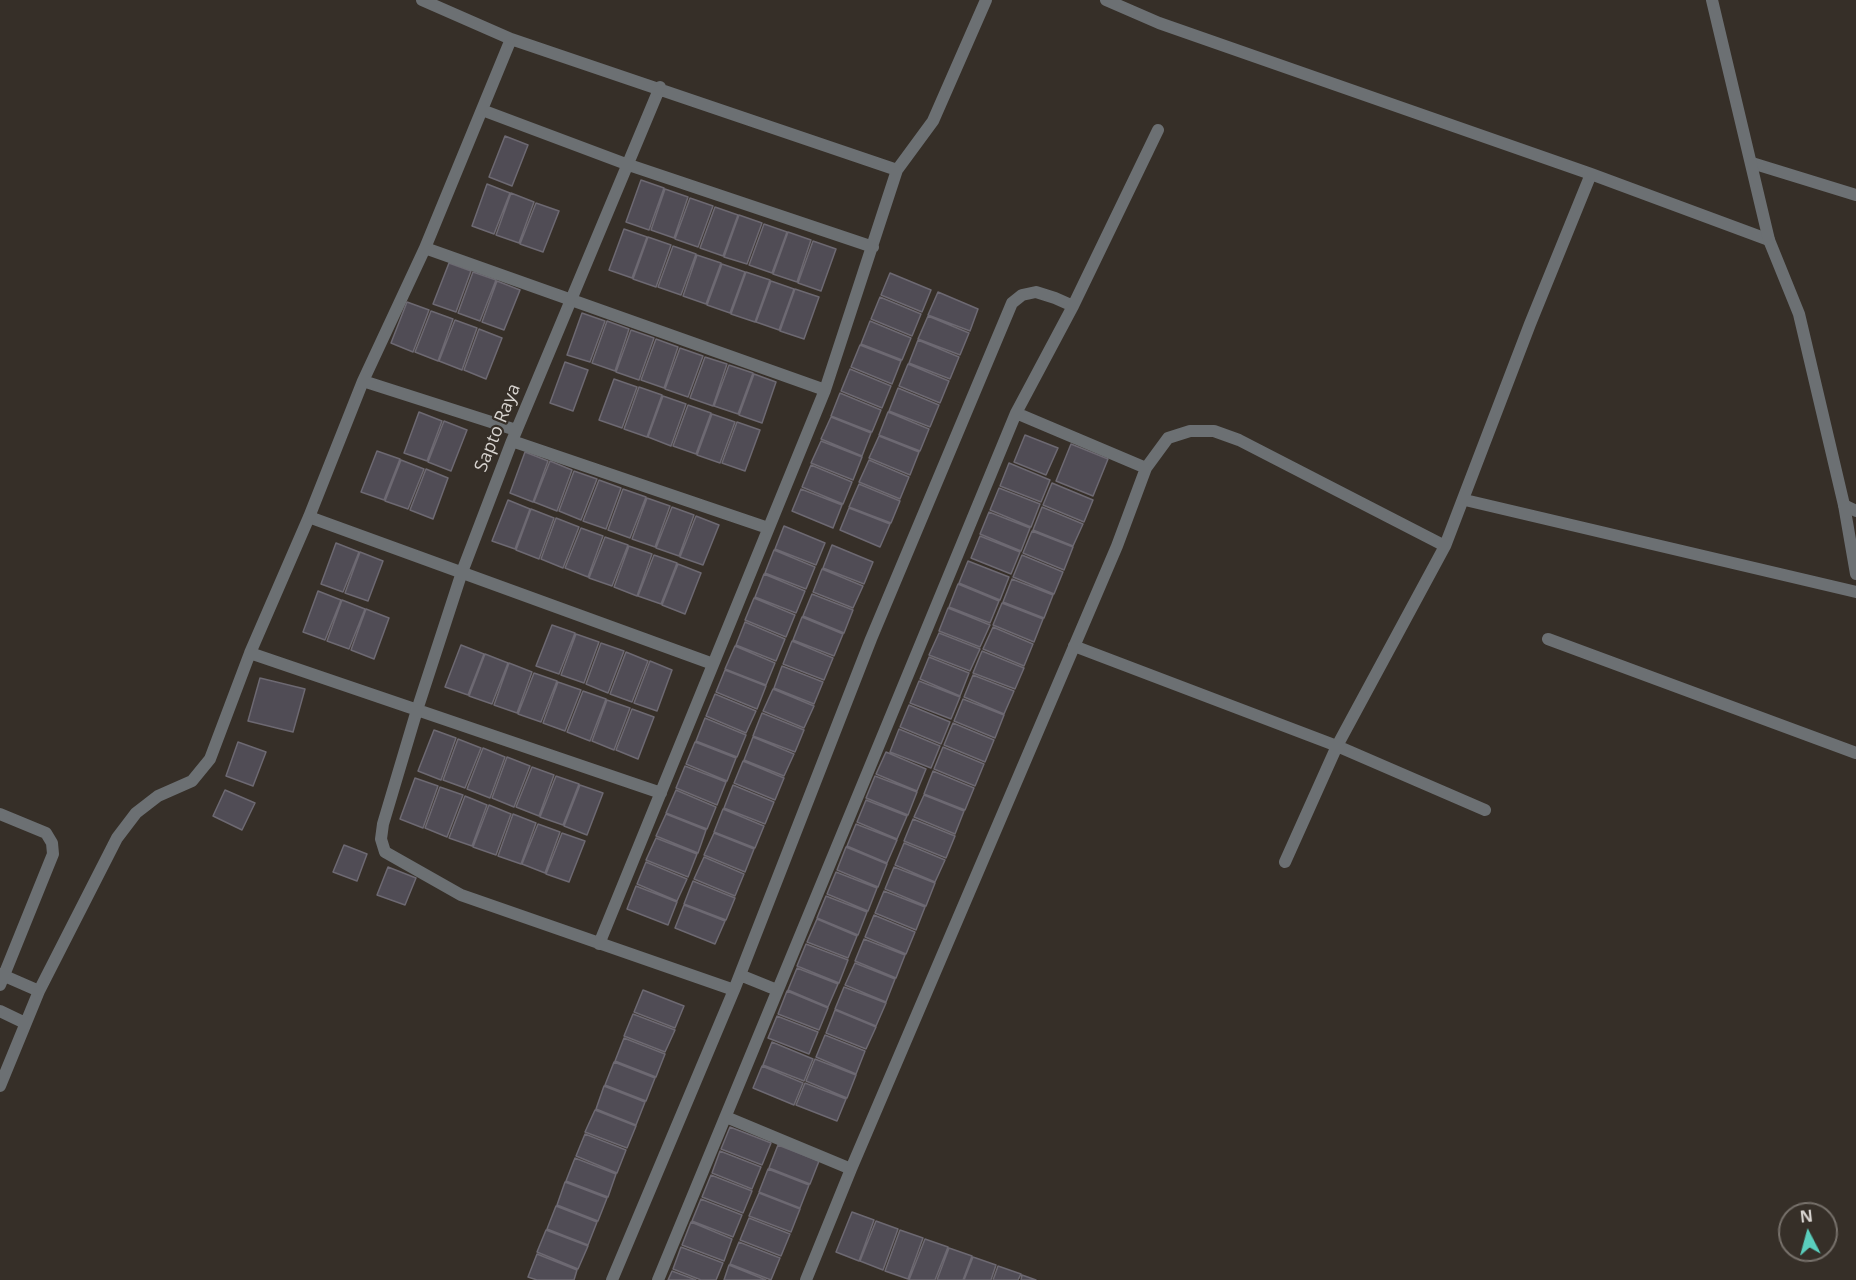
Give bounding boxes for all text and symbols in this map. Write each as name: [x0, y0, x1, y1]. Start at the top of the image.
street label: Sapto Raya: [471, 381, 525, 475]
north arrow: [1778, 1202, 1838, 1262]
text: N: [1799, 1204, 1814, 1228]

